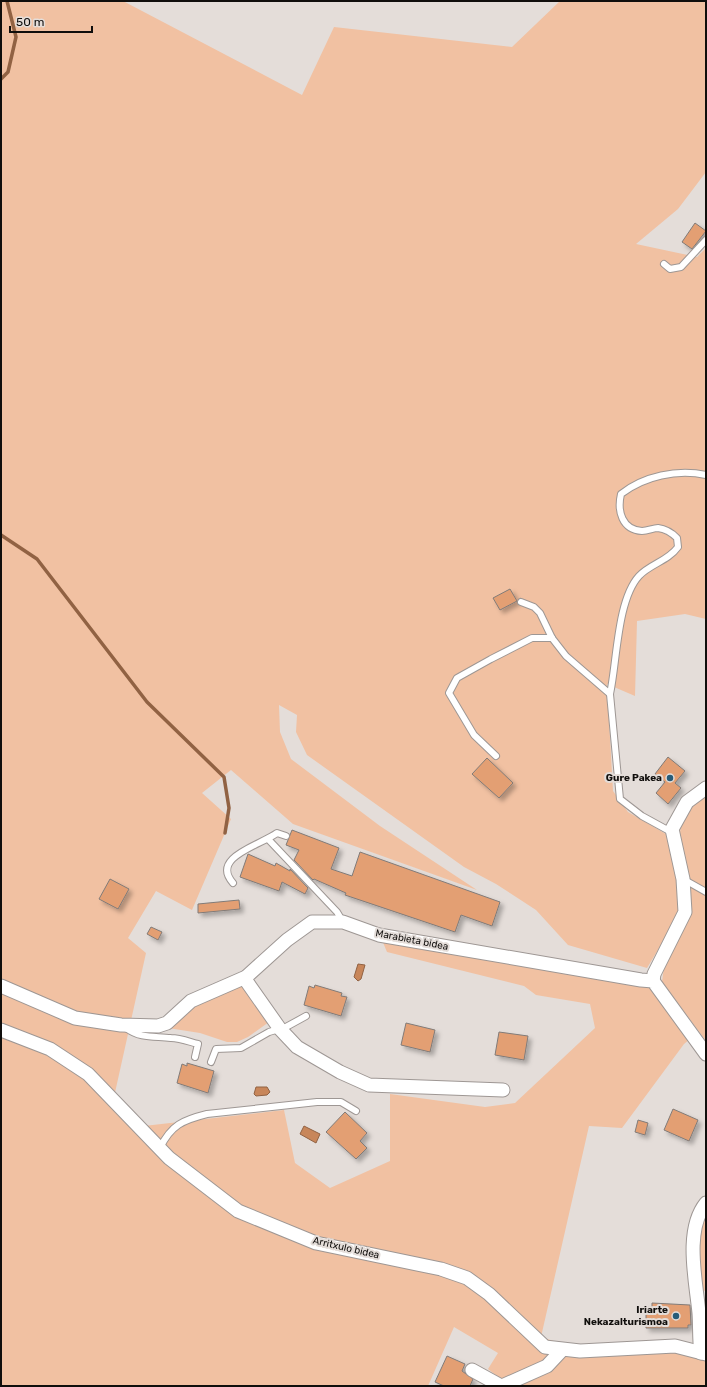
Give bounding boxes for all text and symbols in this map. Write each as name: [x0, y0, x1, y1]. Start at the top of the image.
scale bar: [10, 8, 92, 34]
text: 50 m: [16, 15, 44, 29]
place label: Gure Pakea: [606, 772, 662, 784]
marker: Gure Pakea: [665, 773, 675, 783]
street label: Marabieta bidea: [375, 927, 449, 953]
street label: Arritxulo bidea: [311, 1234, 381, 1262]
place label: Iriarte Nekazalturismoa: [584, 1304, 668, 1328]
marker: Iriarte Nekazalturismoa: [671, 1311, 681, 1321]

